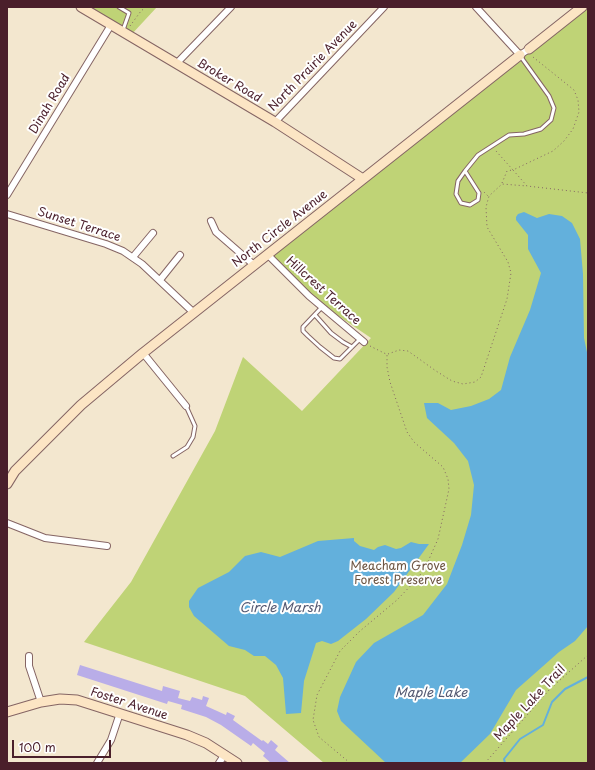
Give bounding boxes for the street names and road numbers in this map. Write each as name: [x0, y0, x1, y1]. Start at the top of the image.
street label: North Prairie Avenue: [266, 17, 360, 115]
street label: Broker Road: [194, 56, 264, 106]
street label: Dinah Road: [27, 72, 73, 136]
street label: North Circle Avenue: [230, 187, 330, 271]
street label: Sunset Terrace: [36, 205, 122, 245]
street label: Hillcrest Terrace: [283, 254, 363, 328]
street label: Maple Lake Trail: [491, 662, 569, 744]
street label: Foster Avenue: [88, 685, 170, 723]

